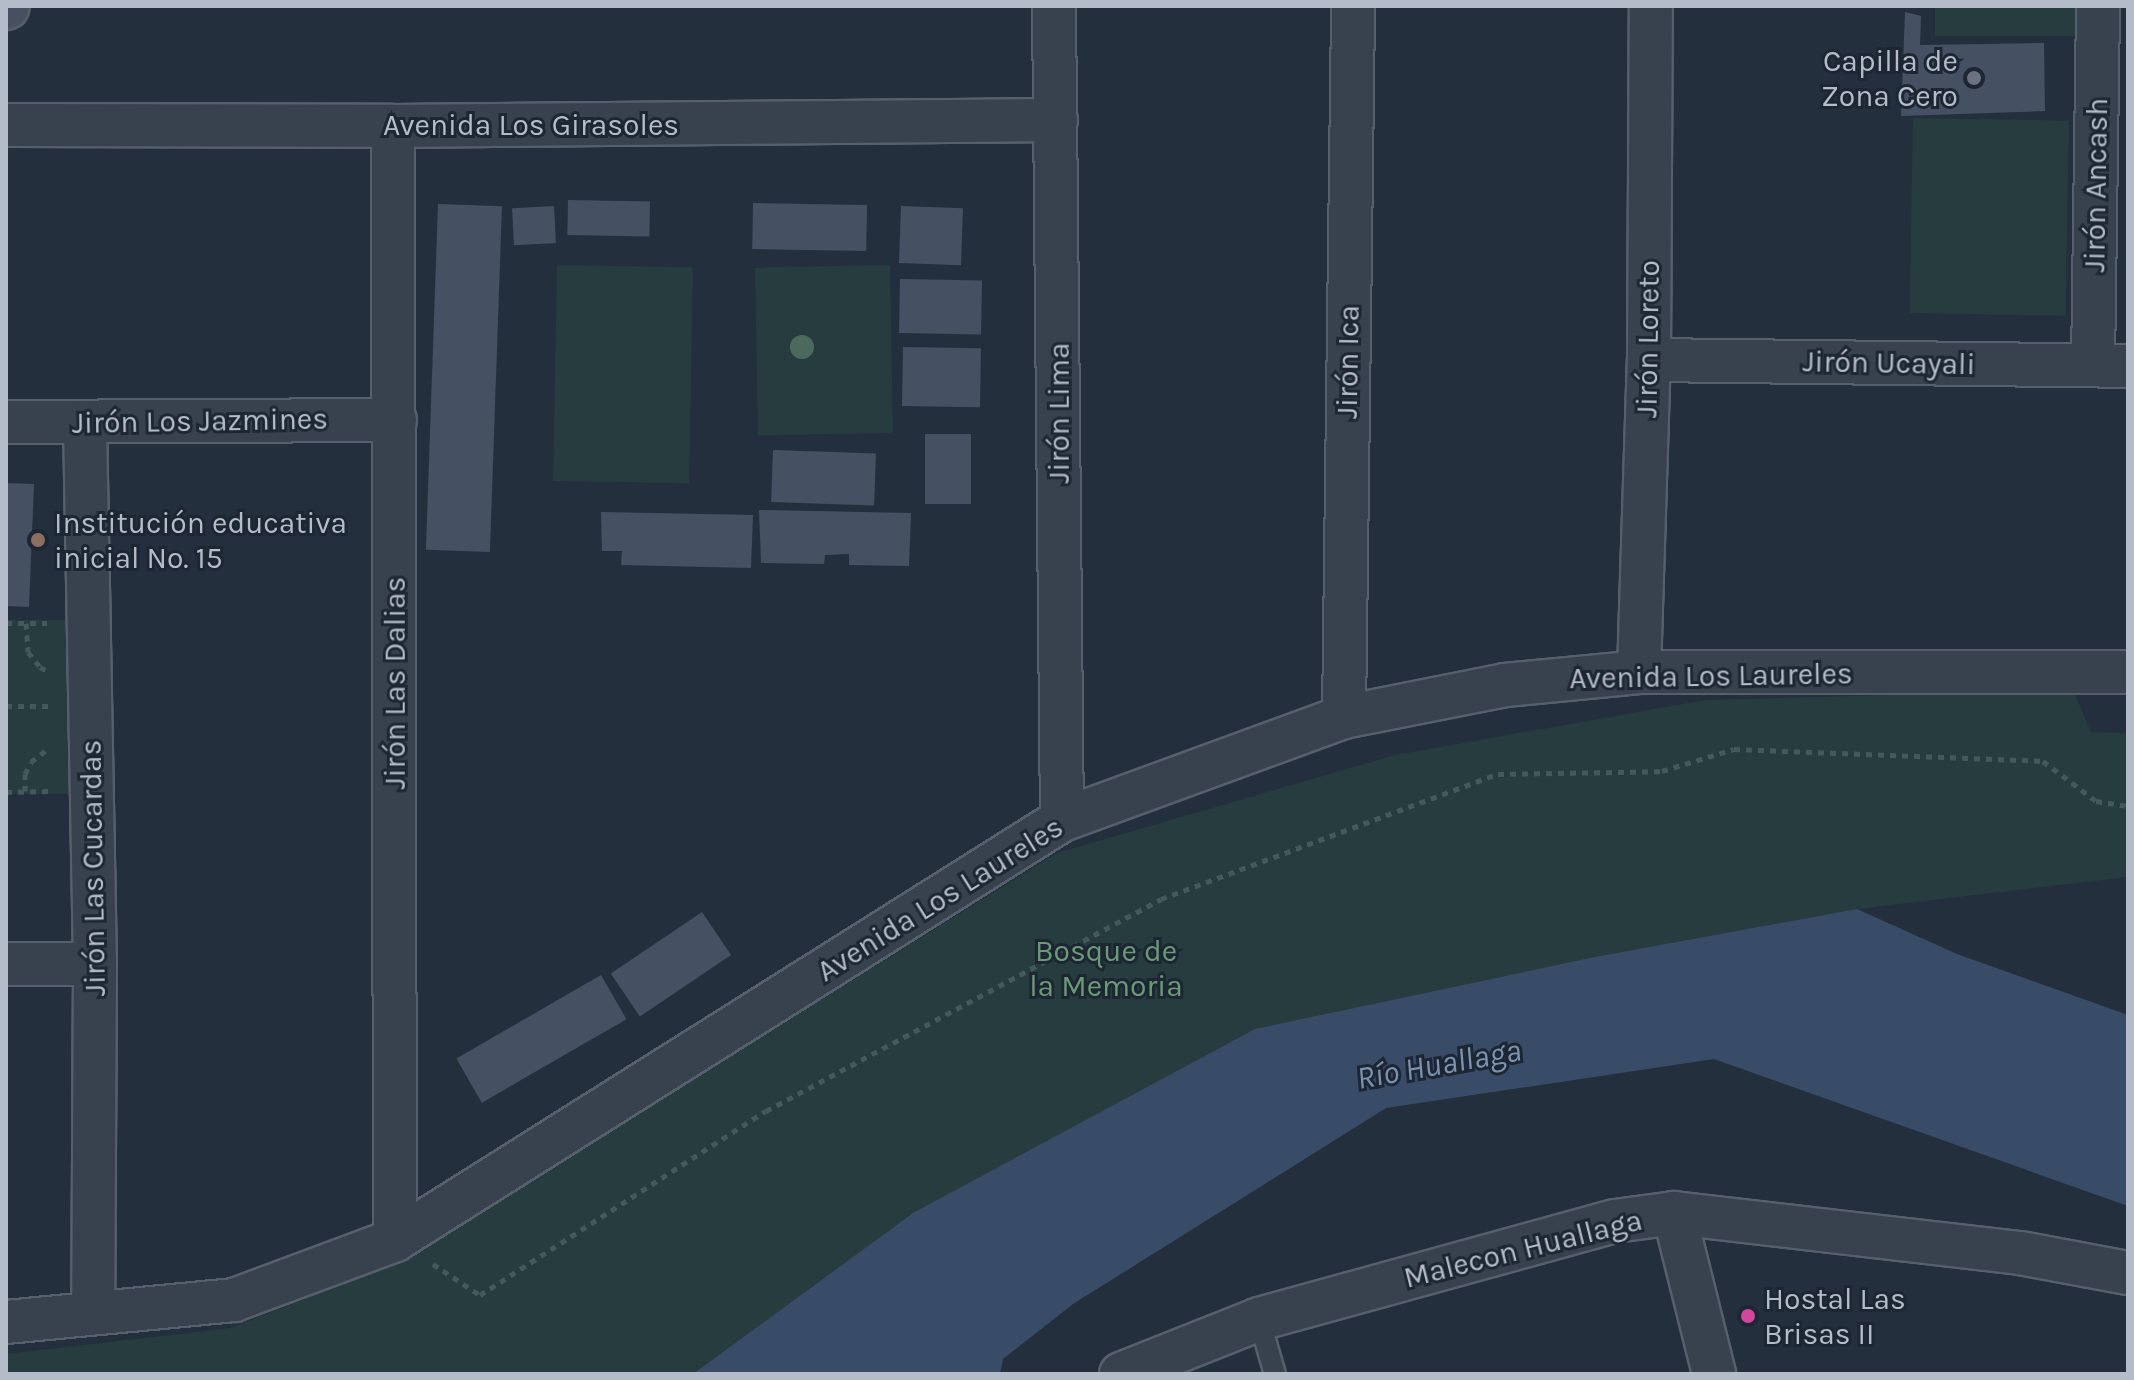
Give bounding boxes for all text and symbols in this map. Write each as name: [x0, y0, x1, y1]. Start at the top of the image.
place label: Capilla de Zona Cero: [1821, 43, 1958, 114]
marker: Capilla de Zona Cero: [1965, 69, 1983, 87]
street label: Jirón Ancash: [2076, 97, 2116, 273]
street label: Avenida Los Girasoles: [383, 107, 679, 143]
street label: Jirón Loreto: [1629, 260, 1667, 418]
street label: Jirón Ica: [1329, 305, 1367, 419]
street label: Jirón Lima: [1041, 342, 1077, 484]
street label: Jirón Ucayali: [1802, 343, 1976, 383]
street label: Jirón Los Jazmines: [72, 401, 328, 441]
place label: Institución educativa inicial No. 15: [54, 505, 347, 576]
marker: Institución educativa inicial No. 15: [29, 531, 47, 549]
street label: Jirón Las Dalias: [377, 577, 413, 789]
street label: Avenida Los Laureles: [1569, 656, 1853, 696]
street label: Jirón Las Cucardas: [73, 740, 113, 996]
street label: Avenida Los Laureles: [810, 809, 1070, 989]
park label: Bosque de la Memoria: [1029, 933, 1183, 1004]
water label: Río Huallaga: [1354, 1032, 1524, 1098]
street label: Malecon Huallaga: [1400, 1202, 1646, 1296]
place label: Hostal Las Brisas II: [1764, 1281, 1906, 1352]
marker: Hostal Las Brisas II: [1739, 1307, 1757, 1325]

